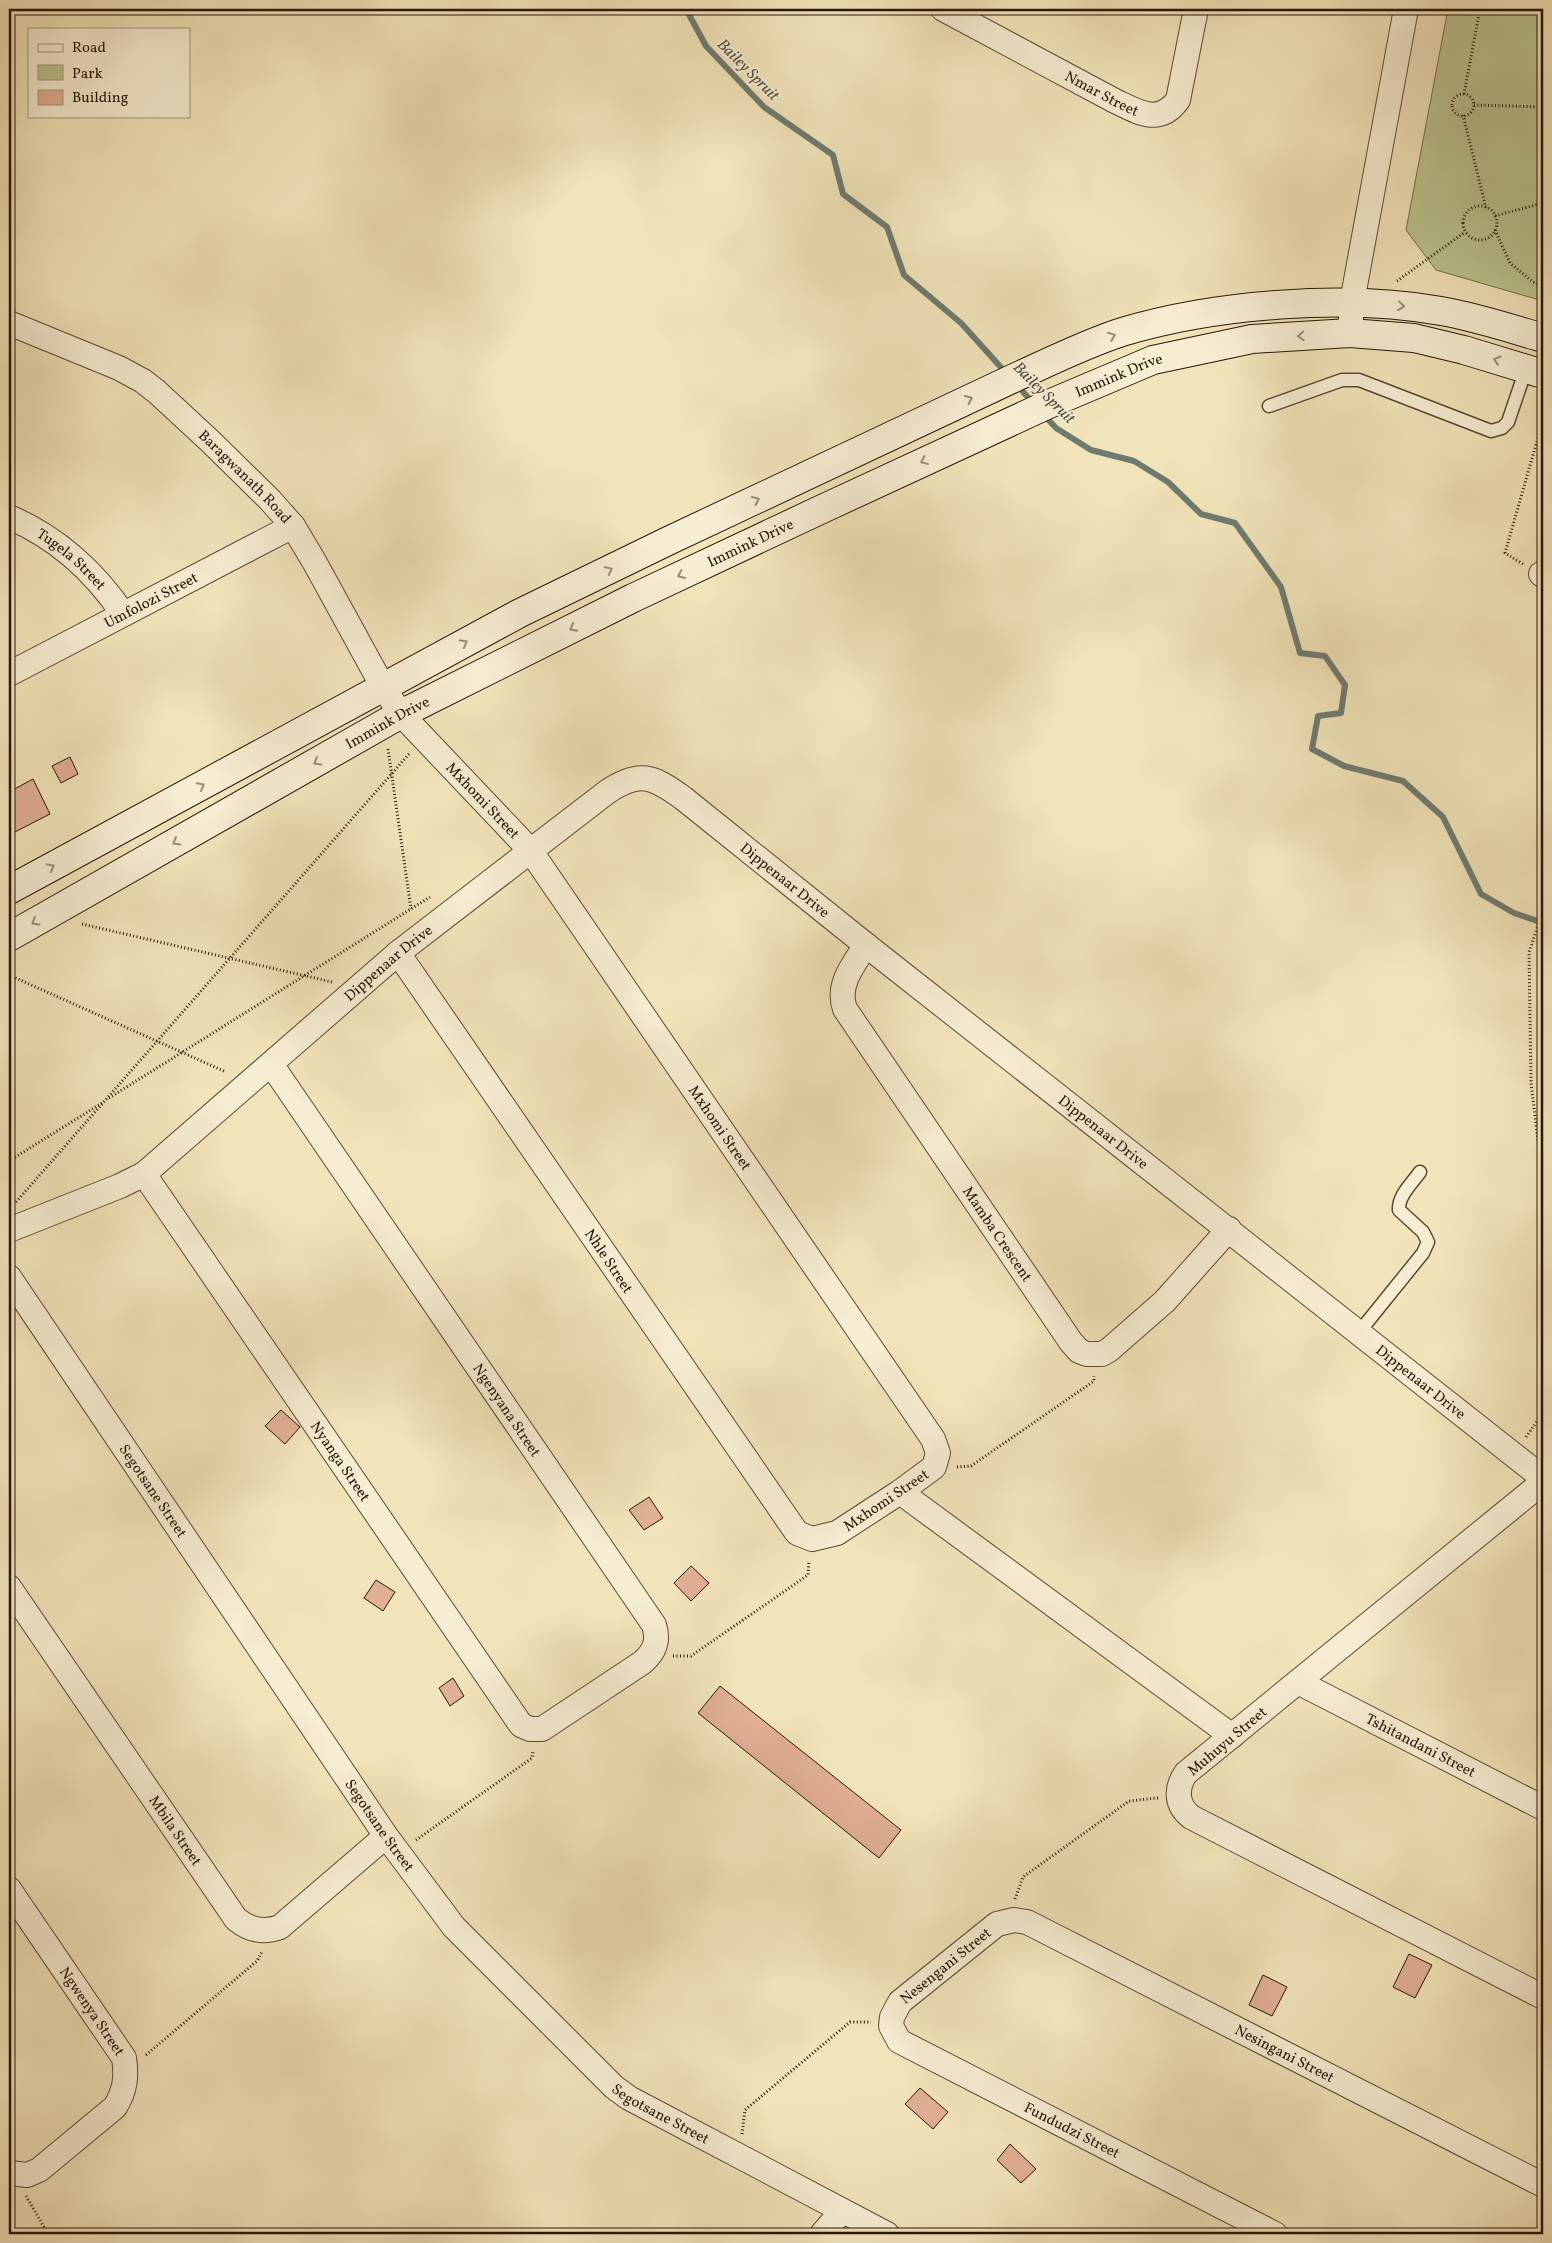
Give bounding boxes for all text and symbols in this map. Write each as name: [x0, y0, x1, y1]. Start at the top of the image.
legend: [28, 28, 190, 118]
water label: Bailey Spruit: [712, 34, 784, 107]
text: Road: [72, 38, 106, 59]
text: Park: [72, 64, 103, 85]
street label: Nmar Street: [1061, 67, 1141, 123]
text: Building: [72, 88, 129, 109]
one-way arrow: [1397, 300, 1405, 311]
one-way arrow: [1297, 330, 1305, 341]
one-way arrow: [1107, 332, 1116, 342]
street label: Immink Drive: [1072, 349, 1165, 404]
one-way arrow: [1493, 355, 1501, 365]
water label: Bailey Spruit: [1008, 357, 1080, 430]
one-way arrow: [964, 395, 973, 405]
street label: Baragwanath Road: [193, 426, 295, 529]
one-way arrow: [920, 455, 929, 466]
one-way arrow: [751, 495, 760, 506]
street label: Immink Drive: [704, 515, 798, 574]
street label: Tugela Street: [32, 524, 110, 596]
one-way arrow: [604, 565, 613, 576]
street label: Umfolozi Street: [101, 568, 202, 635]
one-way arrow: [678, 569, 687, 579]
one-way arrow: [570, 622, 579, 632]
one-way arrow: [459, 639, 468, 649]
street label: Immink Drive: [342, 692, 434, 755]
one-way arrow: [314, 756, 323, 766]
street label: Mxhomi Street: [440, 758, 524, 845]
one-way arrow: [195, 782, 204, 792]
one-way arrow: [173, 836, 182, 846]
street label: Dippenaar Drive: [735, 839, 833, 924]
one-way arrow: [46, 863, 55, 873]
one-way arrow: [31, 916, 40, 926]
street label: Dippenaar Drive: [340, 921, 438, 1007]
street label: Mxhomi Street: [682, 1082, 755, 1175]
street label: Dippenaar Drive: [1053, 1091, 1152, 1175]
street label: Mamba Crescent: [956, 1183, 1036, 1287]
street label: Nhle Street: [578, 1225, 637, 1298]
street label: Dippenaar Drive: [1370, 1341, 1470, 1425]
street label: Ngenyana Street: [467, 1360, 545, 1462]
street label: Nyanga Street: [304, 1418, 374, 1506]
street label: Segotsane Street: [113, 1441, 191, 1543]
street label: Mxhomi Street: [840, 1465, 934, 1538]
street label: Muhuyu Street: [1184, 1703, 1272, 1782]
street label: Tshitandani Street: [1361, 1709, 1479, 1784]
street label: Segotsane Street: [339, 1776, 418, 1877]
street label: Mbila Street: [143, 1792, 206, 1871]
street label: Nesengani Street: [896, 1923, 997, 2010]
street label: Ngwenya Street: [53, 1963, 129, 2061]
street label: Nesingani Street: [1231, 2021, 1337, 2089]
street label: Segotsane Street: [607, 2079, 712, 2150]
street label: Fundudzi Street: [1020, 2098, 1123, 2165]

